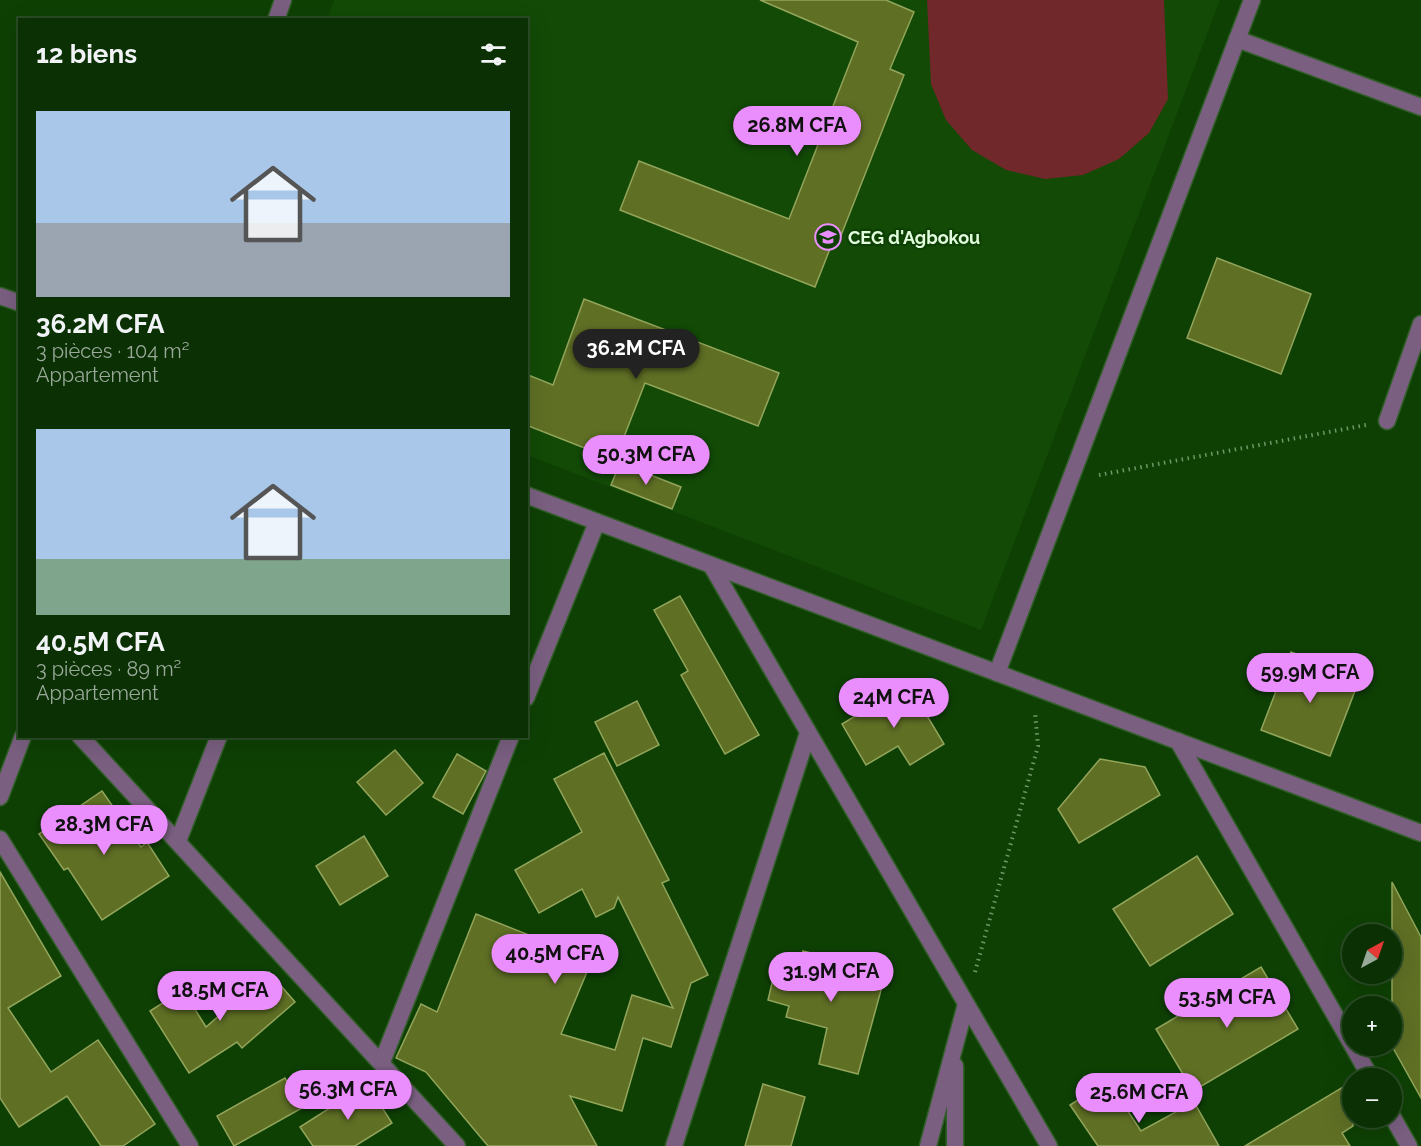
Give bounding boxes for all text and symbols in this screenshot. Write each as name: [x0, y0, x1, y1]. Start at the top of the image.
icon: filters: [477, 38, 510, 71]
text: 12 biens: [36, 39, 137, 69]
pin: 26.8M CFA: [728, 106, 866, 157]
text: 26.8M CFA: [747, 113, 847, 137]
icon: home: [219, 150, 327, 258]
school or university icon: CEG d'Agbokou: [813, 222, 843, 252]
place label: CEG d'Agbokou: [848, 227, 980, 248]
text: 36.2M CFA: [36, 309, 164, 339]
pin: 36.2M CFA: [567, 329, 705, 380]
text: 36.2M CFA: [587, 336, 685, 360]
text: 3 pièces · 104 m²: [36, 339, 189, 363]
text: Appartement: [36, 363, 159, 387]
pin: 50.3M CFA: [577, 435, 715, 486]
text: 50.3M CFA: [597, 442, 695, 466]
icon: home: [219, 468, 327, 576]
text: 40.5M CFA: [36, 627, 165, 657]
pin: 59.9M CFA: [1241, 653, 1379, 704]
text: 3 pièces · 89 m²: [36, 657, 181, 681]
text: 59.9M CFA: [1261, 660, 1359, 684]
pin: 24M CFA: [839, 678, 949, 729]
text: Appartement: [36, 681, 159, 705]
text: 24M CFA: [853, 685, 935, 709]
pin: 28.3M CFA: [35, 805, 173, 856]
text: 28.3M CFA: [55, 812, 153, 836]
north arrow: [1342, 924, 1402, 984]
map controls: [1342, 924, 1402, 1128]
pin: 40.5M CFA: [486, 934, 624, 985]
text: 40.5M CFA: [505, 941, 605, 965]
pin: 31.9M CFA: [762, 952, 900, 1003]
text: 31.9M CFA: [782, 959, 880, 983]
pin: 18.5M CFA: [151, 971, 289, 1022]
text: 18.5M CFA: [171, 978, 269, 1002]
pin: 53.5M CFA: [1158, 978, 1296, 1029]
text: 53.5M CFA: [1178, 985, 1276, 1009]
button: +: [1342, 996, 1402, 1056]
button: −: [1342, 1068, 1402, 1128]
pin: 56.3M CFA: [279, 1070, 417, 1121]
pin: 25.6M CFA: [1070, 1073, 1208, 1124]
text: 56.3M CFA: [299, 1077, 397, 1101]
text: 25.6M CFA: [1090, 1080, 1188, 1104]

